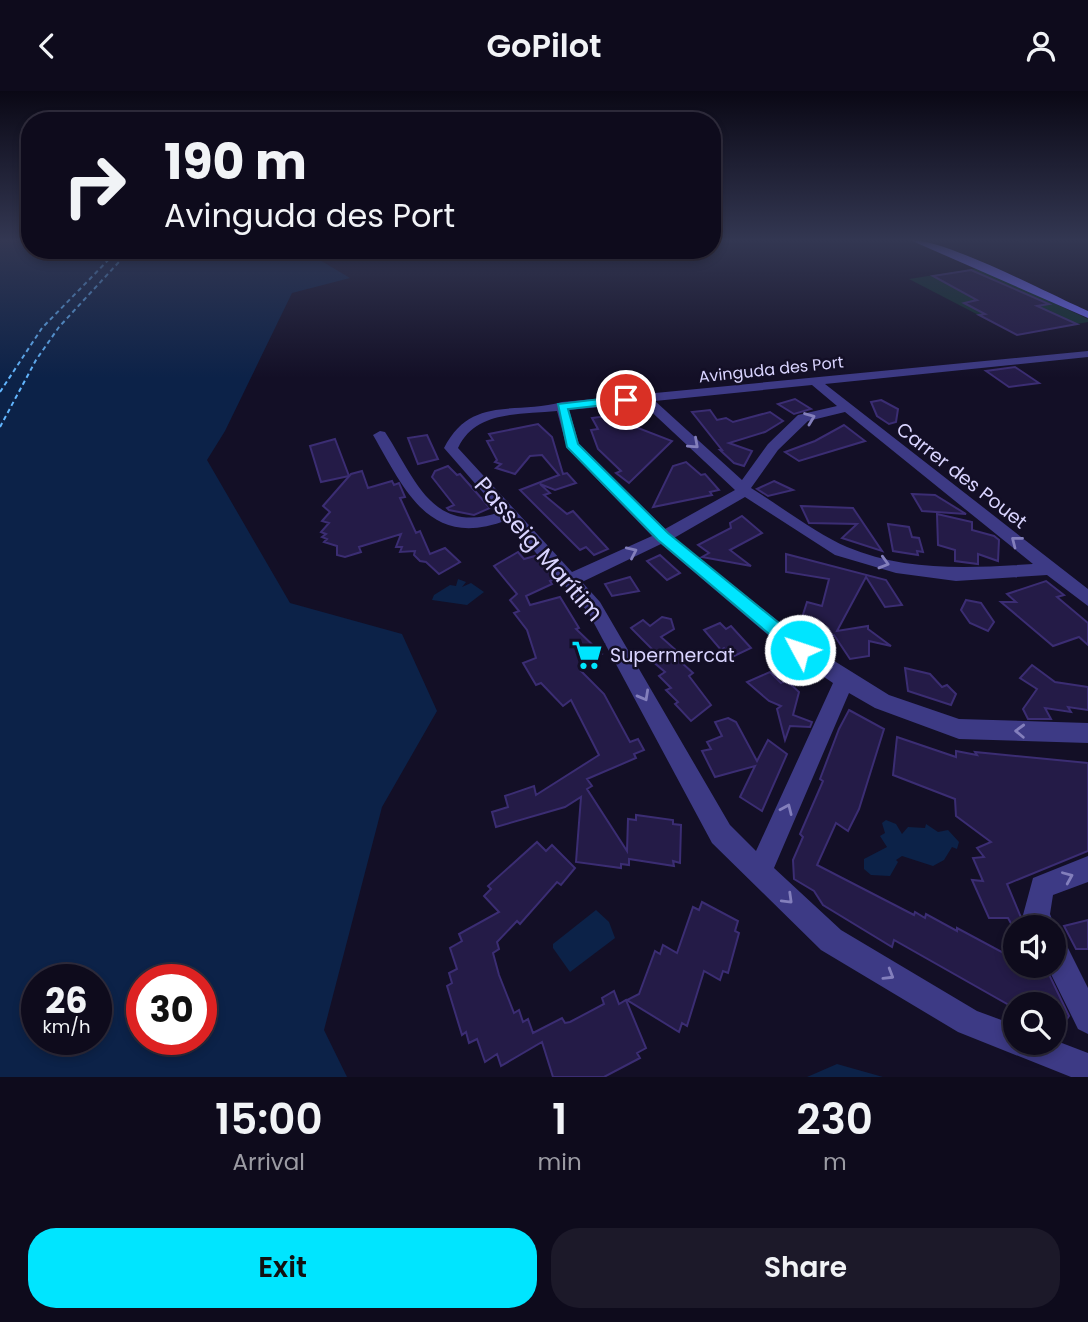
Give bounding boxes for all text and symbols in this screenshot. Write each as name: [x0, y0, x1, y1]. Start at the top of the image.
text: GoPilot: [486, 23, 602, 68]
icon: back: [28, 27, 66, 65]
icon: person: [1022, 27, 1060, 65]
text: 190 m: [164, 128, 307, 196]
icon: right: [49, 140, 140, 231]
text: Avinguda des Port: [164, 193, 455, 238]
street label: Avinguda des Port: [697, 350, 845, 389]
pin: [596, 370, 656, 430]
icon: arrive: [607, 381, 645, 419]
one-way arrow: [803, 413, 815, 427]
street label: Carrer des Pouet: [891, 416, 1033, 535]
one-way arrow: [686, 435, 699, 448]
street label: Passeig Marítim: [467, 470, 611, 628]
one-way arrow: [1011, 537, 1023, 550]
one-way arrow: [625, 546, 637, 560]
one-way arrow: [878, 555, 890, 570]
position arrow: [763, 613, 837, 687]
supermarket icon: Supermercat: [570, 638, 604, 672]
place label: Supermercat: [610, 642, 735, 669]
one-way arrow: [636, 688, 649, 701]
one-way arrow: [1014, 723, 1025, 738]
one-way arrow: [779, 804, 793, 816]
one-way arrow: [1061, 871, 1073, 885]
one-way arrow: [780, 891, 793, 904]
map controls: [1003, 915, 1066, 1055]
button: sound: [1003, 915, 1066, 978]
speed limit sign: 30: [126, 964, 217, 1055]
one-way arrow: [882, 967, 895, 980]
text: 26: [45, 976, 88, 1025]
button: search: [1003, 992, 1066, 1055]
text: km/h: [43, 1014, 90, 1039]
text: 15:00: [215, 1090, 323, 1149]
text: 1: [552, 1090, 567, 1149]
text: 230: [797, 1090, 873, 1149]
text: Arrival: [233, 1146, 305, 1178]
text: min: [538, 1146, 582, 1178]
text: m: [823, 1146, 847, 1178]
button: Exit: [28, 1228, 537, 1308]
button: Share: [551, 1228, 1060, 1308]

